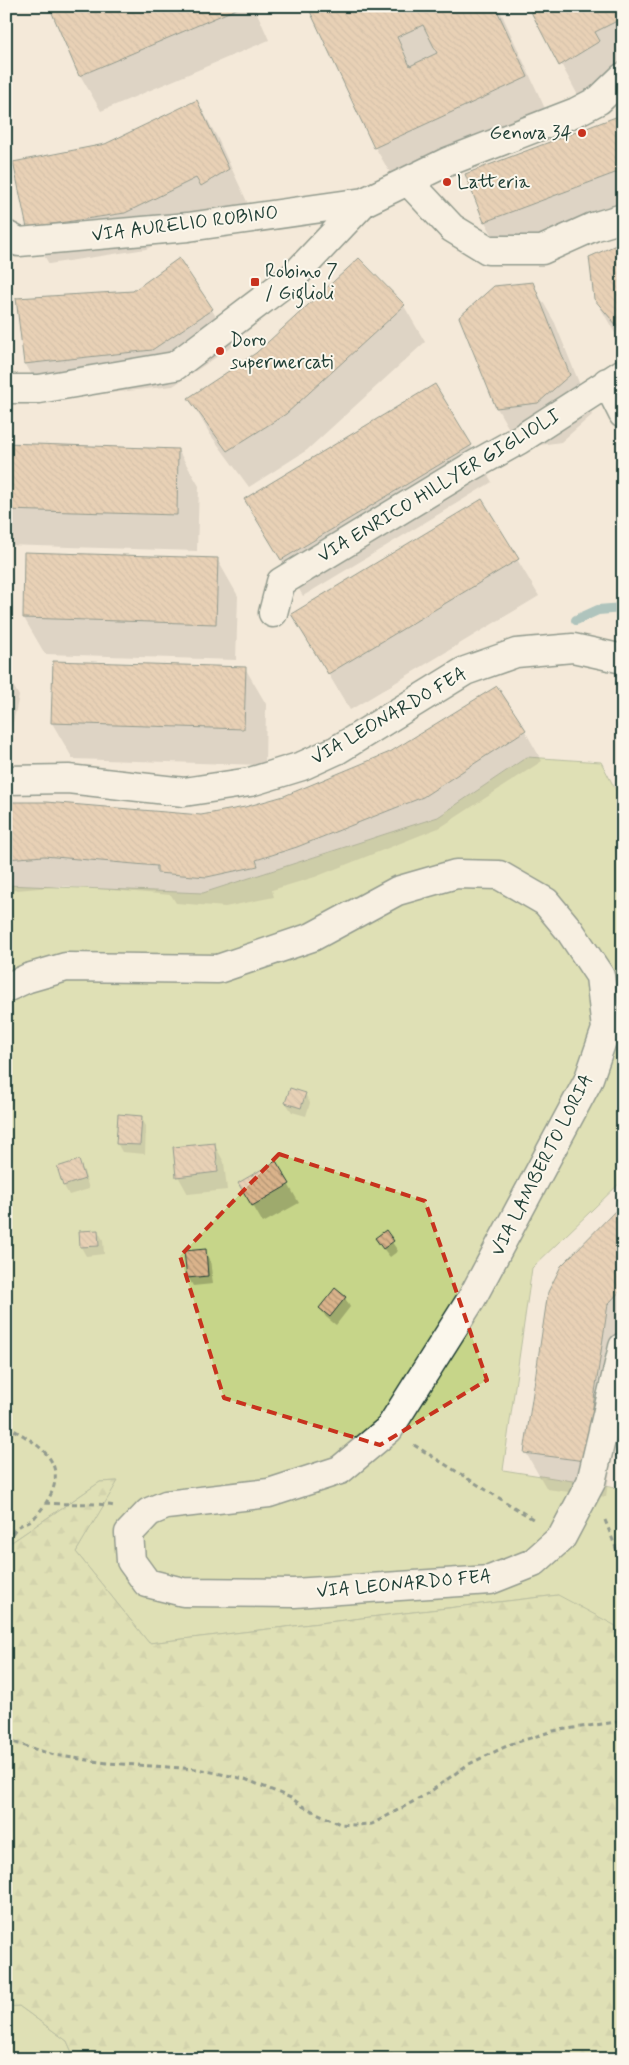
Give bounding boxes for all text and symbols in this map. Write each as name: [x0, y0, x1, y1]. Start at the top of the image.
place label: Genova 34: [490, 121, 572, 146]
marker: Genova 34: [576, 127, 588, 139]
place label: Latteria: [457, 170, 530, 195]
marker: Latteria: [441, 176, 453, 188]
street label: VIA AURELIO ROBINO: [90, 200, 280, 248]
place label: Robino 7 / Giglioli: [265, 259, 338, 309]
marker: Robino 7 / Giglioli: [249, 276, 261, 288]
place label: Doro supermercati: [230, 328, 333, 375]
marker: Doro supermercati: [214, 345, 226, 357]
street label: VIA ENRICO HILLYER GIGLIOLI: [313, 403, 565, 569]
street label: VIA LEONARDO FEA: [307, 661, 471, 771]
street label: VIA LAMBERTO LORIA: [485, 1070, 599, 1260]
street label: VIA LEONARDO FEA: [315, 1564, 493, 1604]

